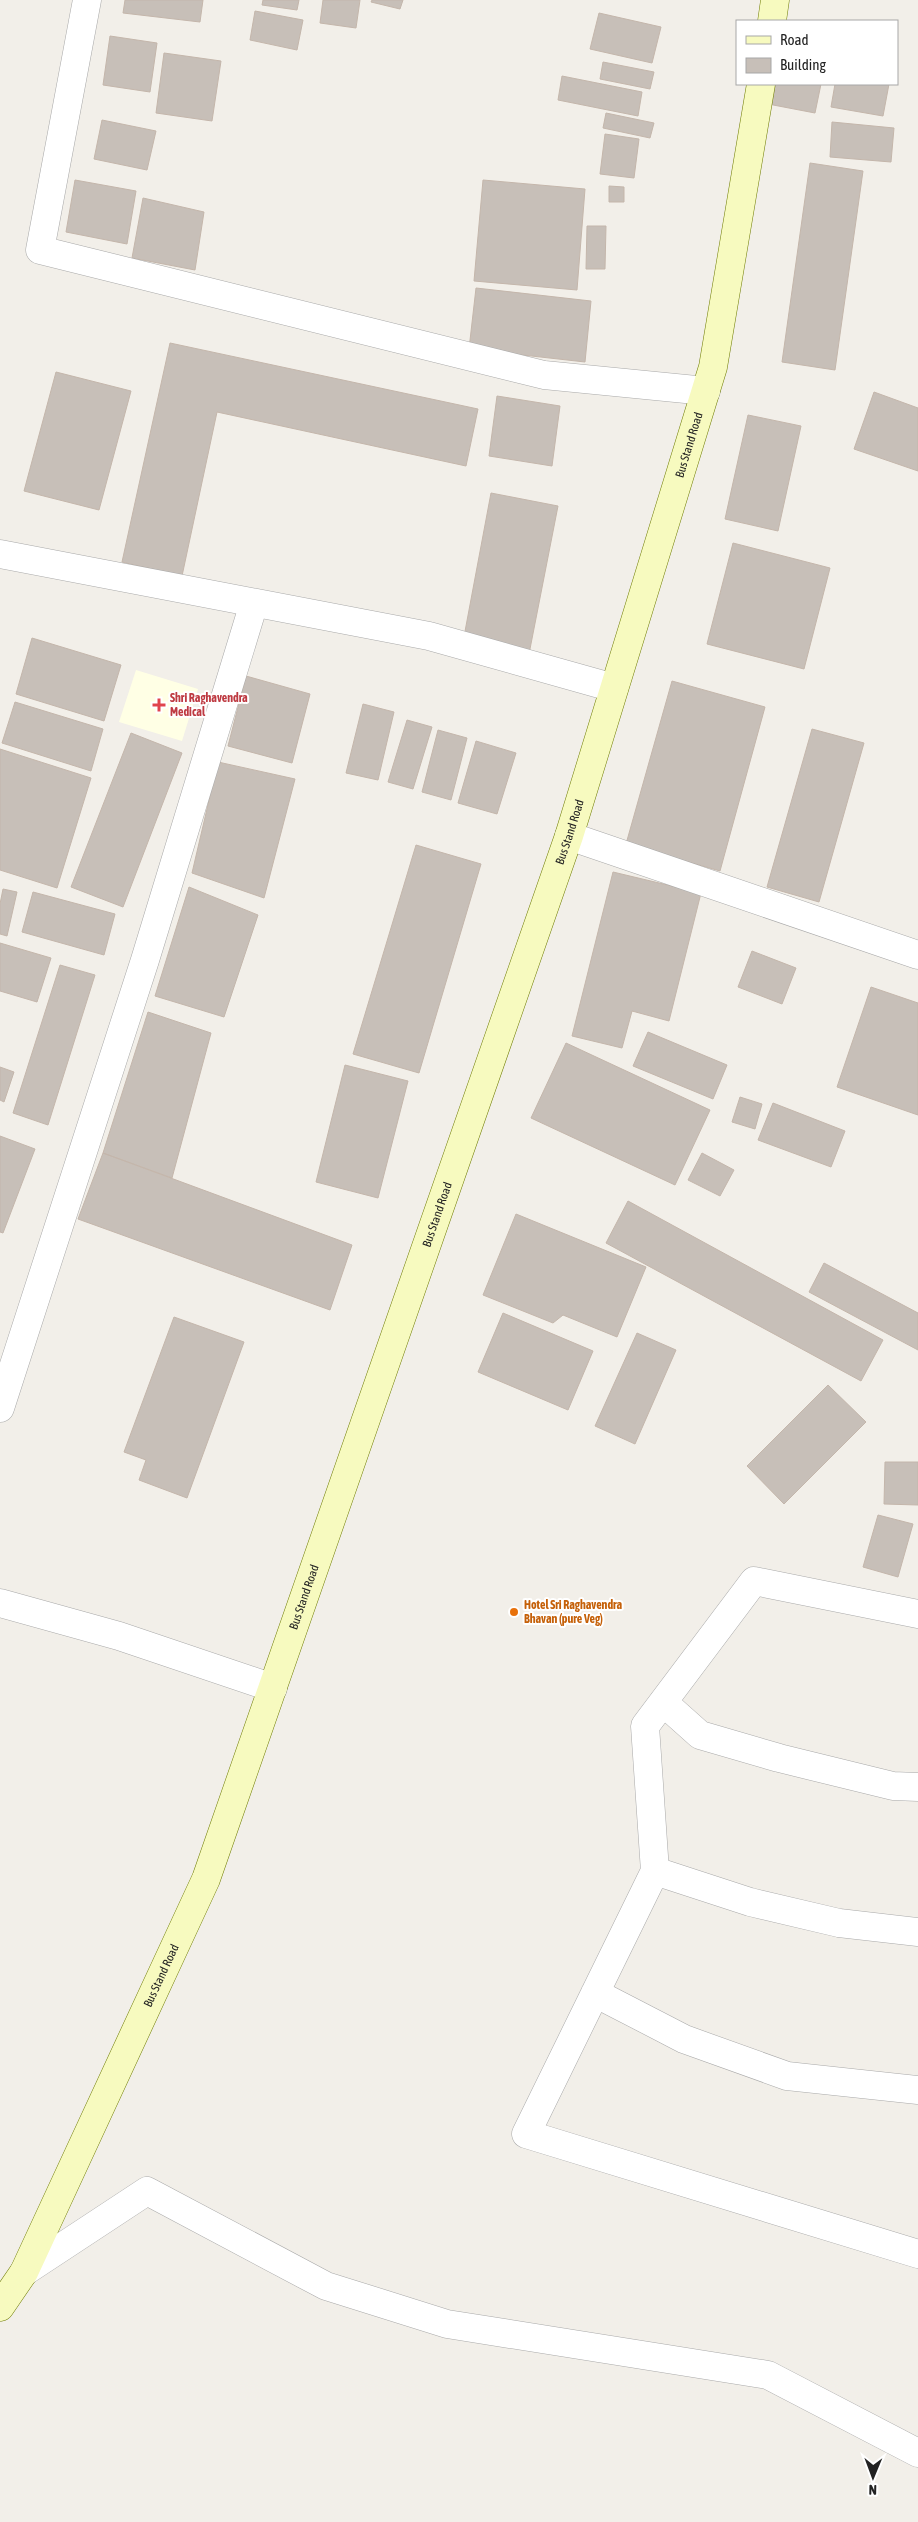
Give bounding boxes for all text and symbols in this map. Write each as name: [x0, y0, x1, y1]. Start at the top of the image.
legend: [736, 20, 898, 85]
text: Road: [780, 31, 809, 48]
text: Building: [780, 56, 826, 73]
street label: Bus Stand Road: [672, 411, 706, 479]
place label: Shri Raghavendra Medical: [170, 691, 248, 719]
marker: Shri Raghavendra Medical: [152, 698, 166, 712]
street label: Bus Stand Road: [553, 798, 587, 866]
street label: Bus Stand Road: [419, 1180, 455, 1249]
street label: Bus Stand Road: [286, 1563, 322, 1631]
place label: Hotel Sri Raghavendra Bhavan (pure Veg): [524, 1598, 622, 1626]
marker: Hotel Sri Raghavendra Bhavan (pure Veg): [508, 1606, 520, 1618]
street label: Bus Stand Road: [141, 1942, 182, 2009]
north arrow: [848, 2452, 898, 2502]
text: N: [869, 2482, 877, 2498]

